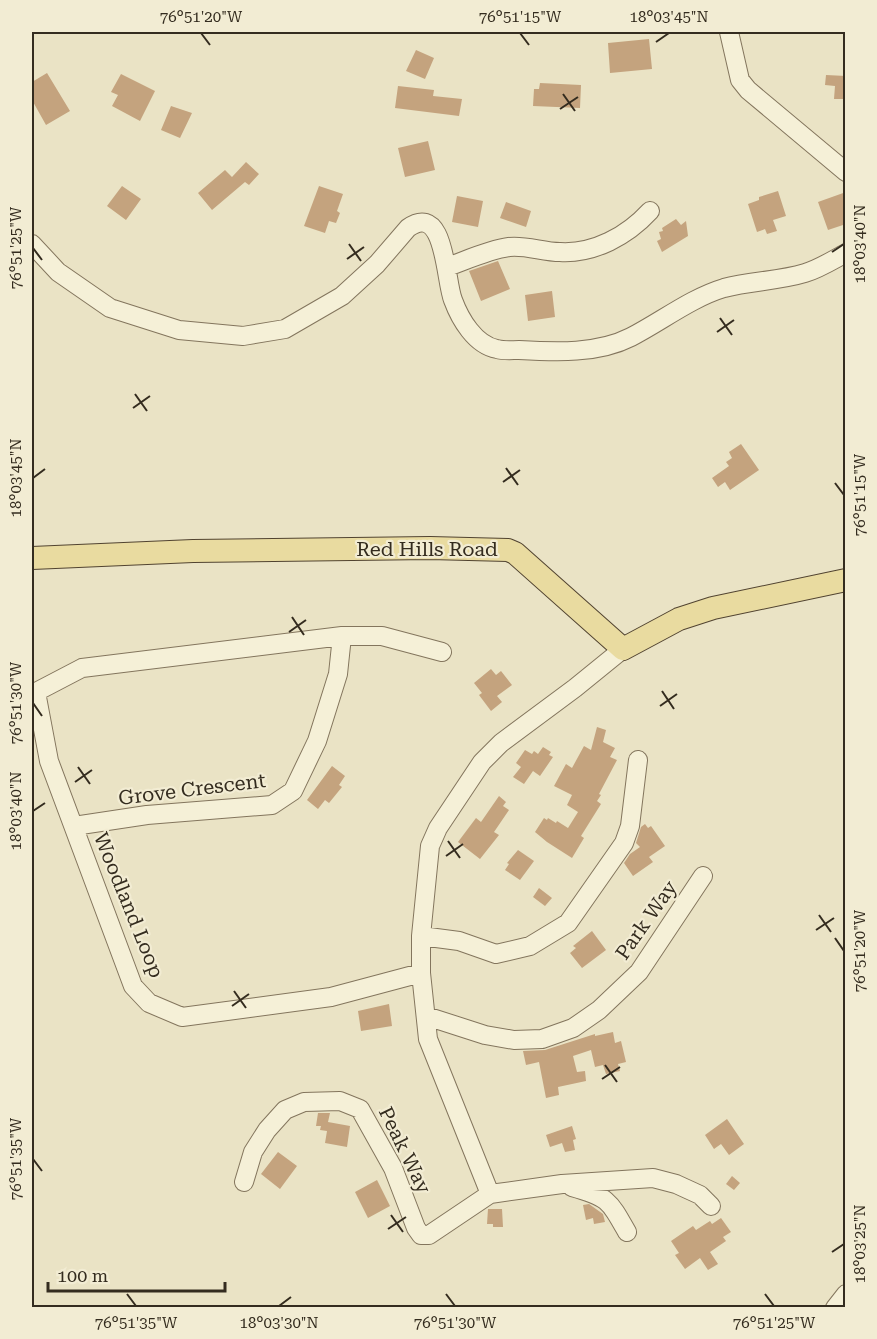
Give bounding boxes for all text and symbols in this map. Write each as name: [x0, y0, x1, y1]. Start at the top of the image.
text: 76°51'20"W: [160, 8, 243, 26]
text: 76°51'15"W: [479, 8, 562, 26]
text: 18°03'45"N: [629, 8, 709, 26]
text: 18°03'40"N: [851, 204, 869, 284]
text: 76°51'25"W: [7, 206, 25, 289]
text: 18°03'45"N: [7, 438, 25, 518]
text: 76°51'15"W: [851, 453, 869, 536]
street label: Red Hills Road: [356, 537, 498, 561]
text: 76°51'30"W: [7, 661, 25, 744]
street label: Grove Crescent: [117, 768, 268, 810]
text: 18°03'40"N: [7, 771, 25, 851]
street label: Woodland Loop: [89, 829, 169, 981]
street label: Park Way: [610, 876, 682, 964]
text: 76°51'20"W: [851, 909, 869, 992]
street label: Peak Way: [374, 1103, 436, 1197]
text: 76°51'35"W: [7, 1117, 25, 1200]
text: 18°03'25"N: [851, 1204, 869, 1284]
scale bar: [48, 1255, 225, 1293]
text: 100 m: [57, 1265, 108, 1286]
text: 76°51'35"W: [95, 1314, 178, 1332]
text: 18°03'30"N: [239, 1314, 319, 1332]
text: 76°51'30"W: [414, 1314, 497, 1332]
text: 76°51'25"W: [733, 1314, 816, 1332]

